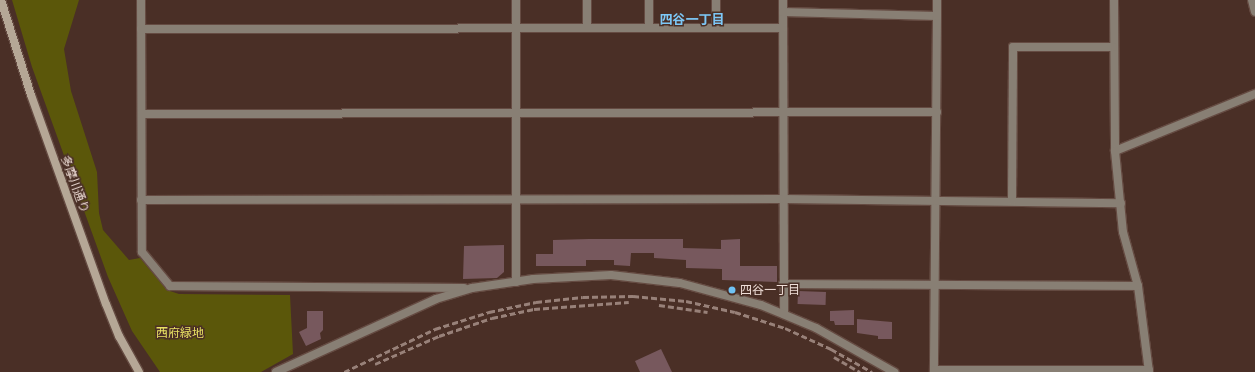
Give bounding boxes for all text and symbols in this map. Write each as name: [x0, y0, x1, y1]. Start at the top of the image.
district label: 四谷一丁目: [660, 11, 724, 27]
street label: 多摩川通り: [58, 153, 92, 215]
place label: 四谷一丁目: [740, 283, 800, 297]
marker: 四谷一丁目: [727, 285, 737, 295]
park label: 西府緑地: [156, 326, 204, 340]

